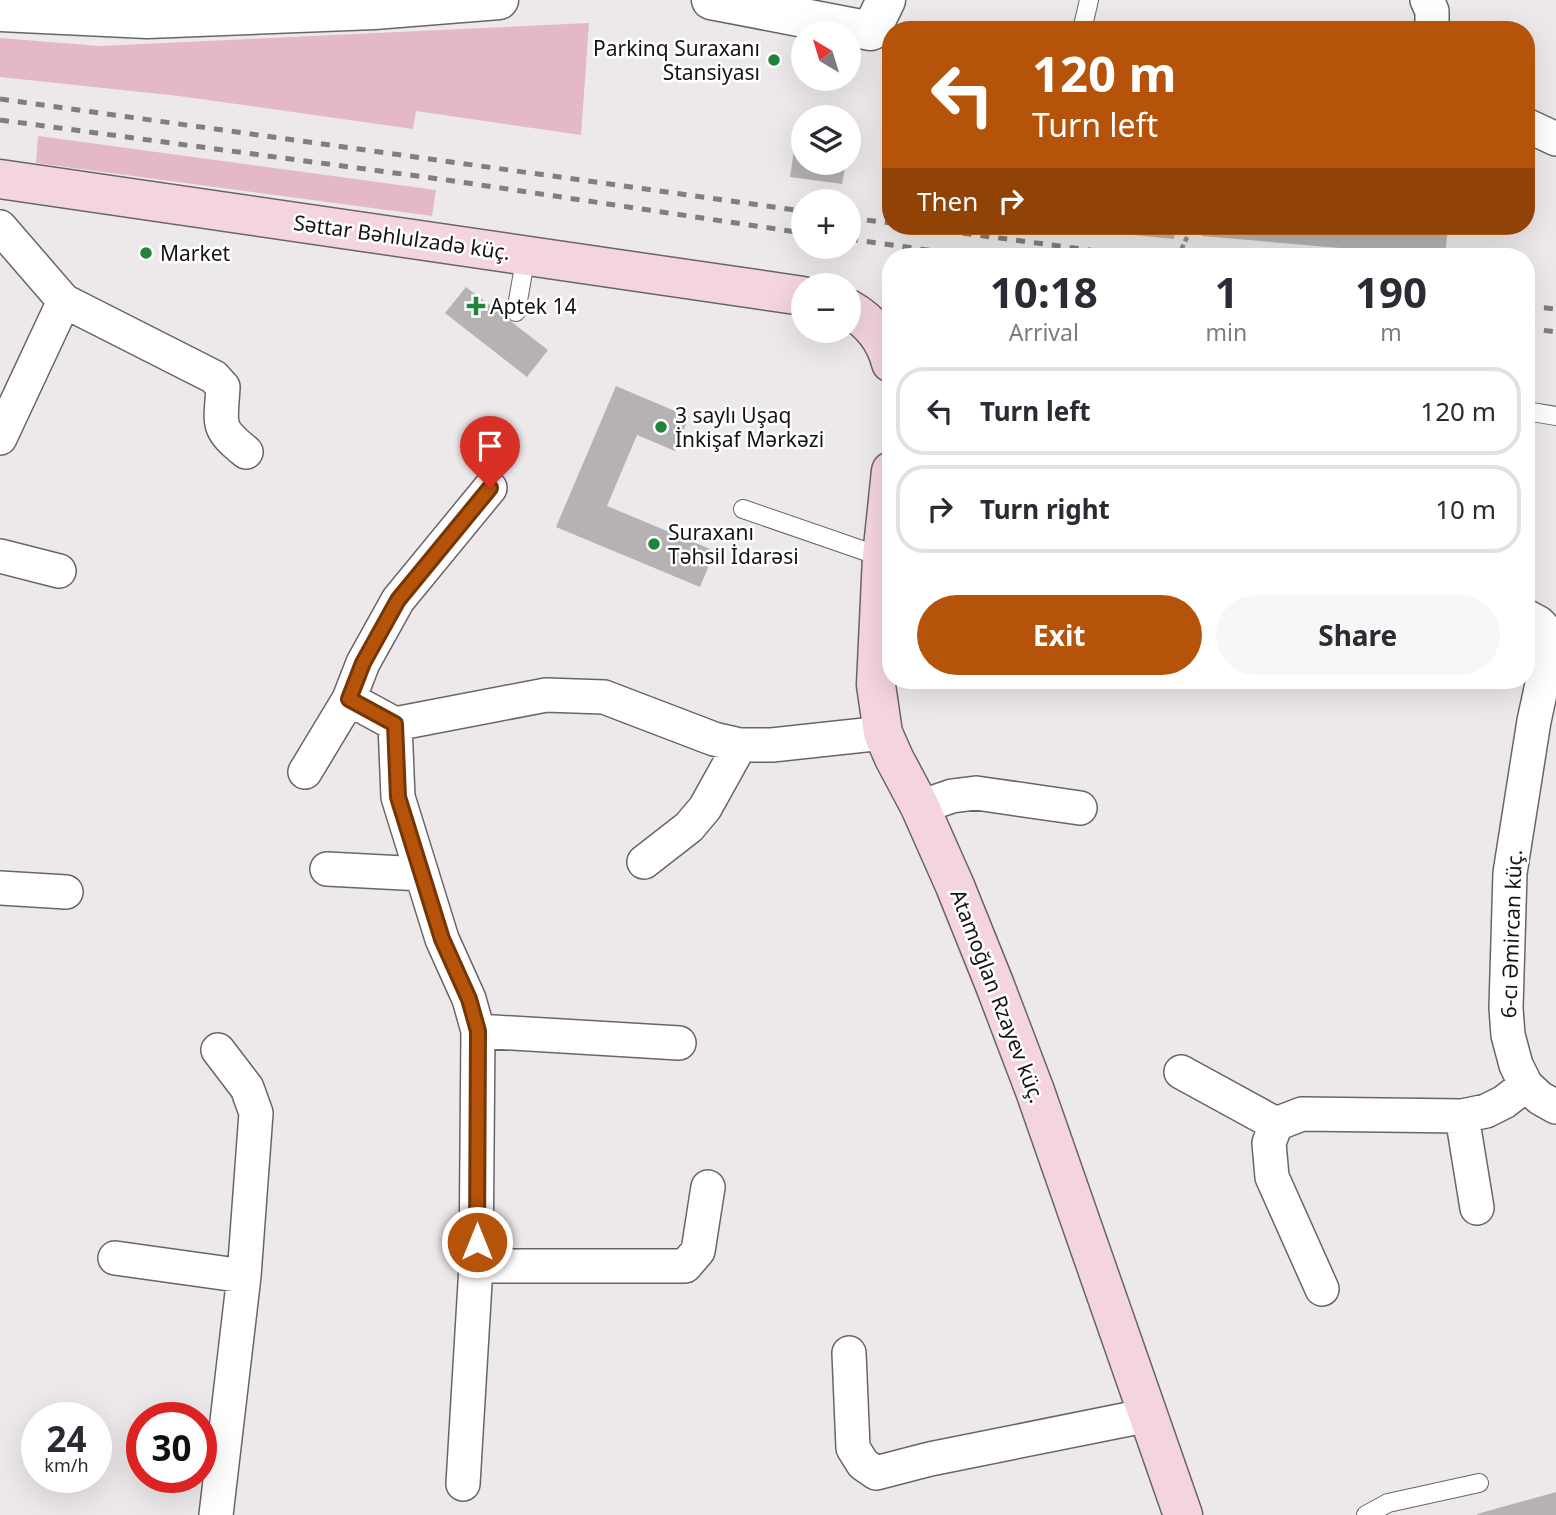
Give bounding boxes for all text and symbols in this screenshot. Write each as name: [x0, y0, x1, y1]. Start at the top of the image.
north arrow: [791, 21, 861, 91]
map controls: [791, 21, 861, 343]
place label: Parkinq Suraxanı Stansiyası: [593, 34, 760, 86]
text: 120 m: [1032, 40, 1177, 106]
icon: left: [917, 49, 1008, 140]
marker: Parkinq Suraxanı Stansiyası: [766, 52, 782, 68]
text: Turn left: [1032, 103, 1158, 146]
button: layers: [791, 105, 861, 175]
icon: right: [992, 182, 1030, 220]
text: Then: [917, 183, 978, 219]
button: +: [791, 189, 861, 259]
street label: Səttar Bəhlulzadə küç.: [292, 208, 512, 266]
place label: Market: [160, 239, 231, 267]
marker: Market: [138, 245, 154, 261]
text: 10:18: [990, 263, 1098, 320]
text: 1: [1214, 263, 1238, 320]
text: 190: [1355, 263, 1427, 320]
button: −: [791, 273, 861, 343]
place label: Aptek 14: [490, 292, 576, 320]
marker: Aptek 14: [468, 298, 484, 314]
text: Arrival: [1009, 316, 1079, 348]
text: min: [1206, 316, 1247, 348]
text: m: [1380, 316, 1402, 348]
icon: left: [921, 392, 959, 430]
text: Turn left: [980, 393, 1091, 429]
text: 120 m: [1420, 393, 1496, 429]
place label: 3 saylı Uşaq İnkişaf Mərkəzi: [675, 401, 824, 453]
pin: [460, 416, 520, 488]
marker: 3 saylı Uşaq İnkişaf Mərkəzi: [653, 419, 669, 435]
icon: arrive: [471, 427, 509, 465]
icon: right: [921, 490, 959, 528]
text: Turn right: [980, 491, 1110, 527]
text: 10 m: [1435, 491, 1496, 527]
place label: Suraxanı Təhsil İdarəsi: [668, 518, 799, 570]
marker: Suraxanı Təhsil İdarəsi: [646, 536, 662, 552]
button: Exit: [917, 595, 1202, 675]
button: Share: [1216, 595, 1500, 675]
street label: 6-cı Əmircan küç.: [1494, 849, 1528, 1019]
street label: Atamoğlan Rzayev küç.: [944, 885, 1052, 1107]
position arrow: [440, 1205, 514, 1279]
speed limit sign: 30: [126, 1402, 217, 1493]
text: 24: [46, 1415, 87, 1462]
text: km/h: [44, 1453, 89, 1477]

